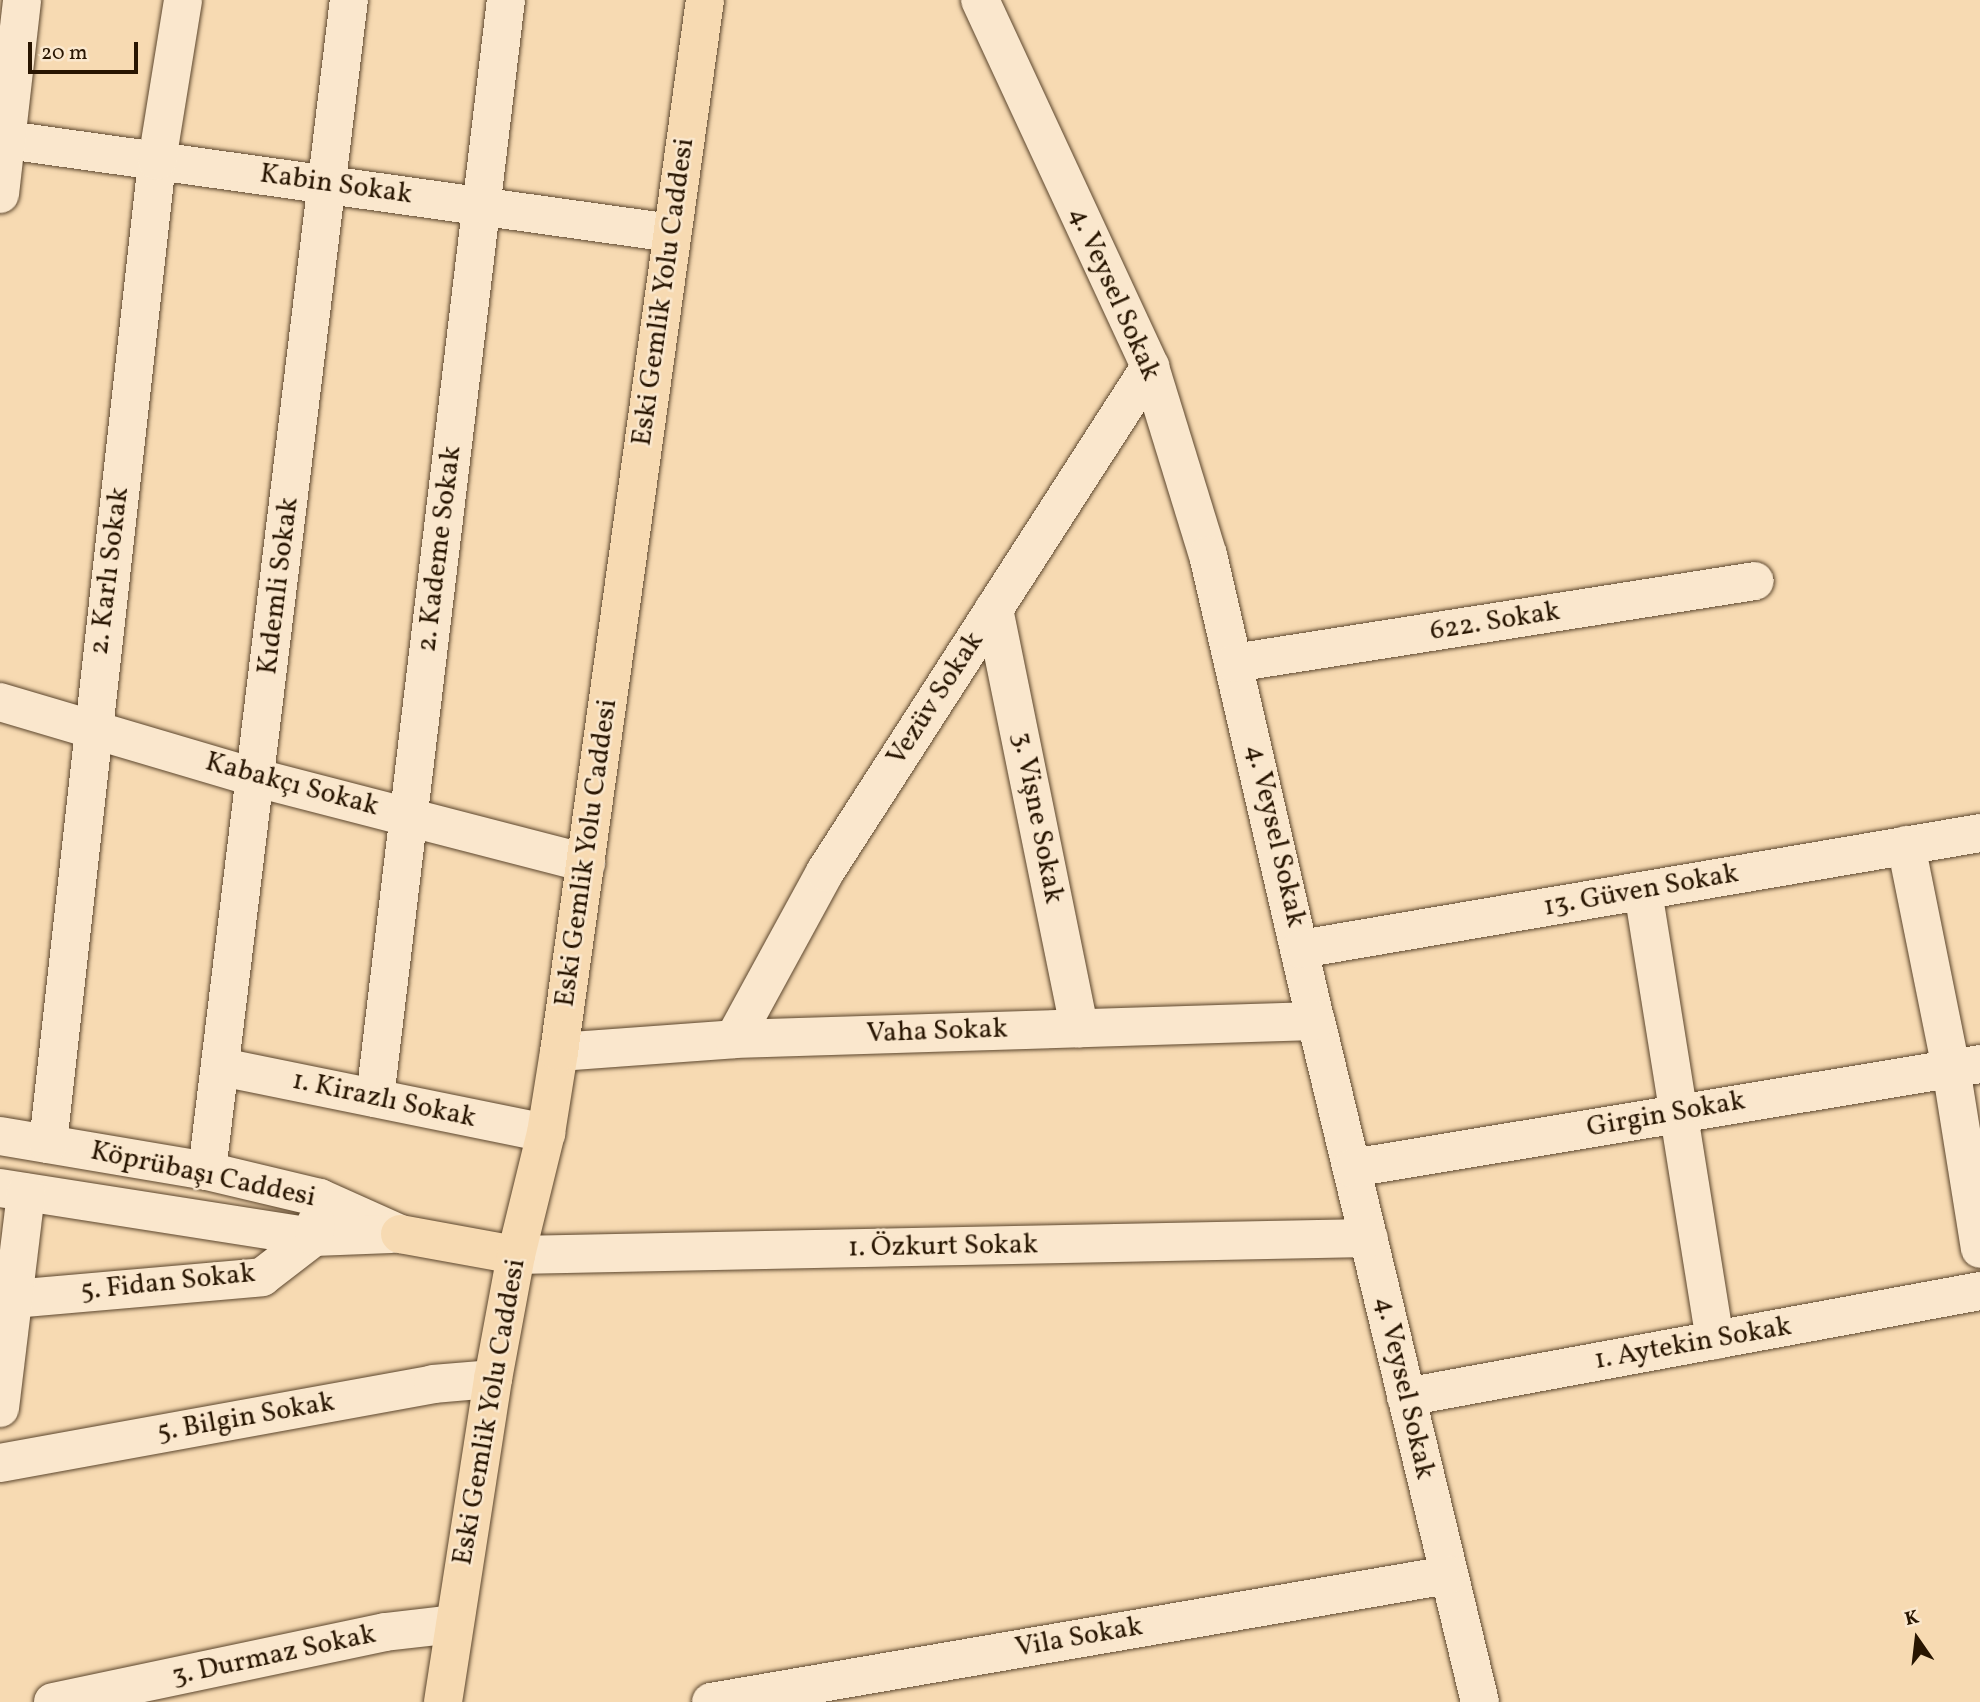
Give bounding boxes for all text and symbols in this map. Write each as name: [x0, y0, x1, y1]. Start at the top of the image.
scale bar: [32, 28, 142, 72]
text: 20 m: [41, 39, 87, 68]
street label: Eski Gemlik Yolu Caddesi: [626, 136, 702, 448]
street label: Kabin Sokak: [258, 158, 414, 212]
street label: 4. Veysel Sokak: [1061, 202, 1167, 386]
street label: 2. Kademe Sokak: [411, 444, 469, 654]
street label: 2. Karlı Sokak: [83, 485, 137, 657]
street label: Kıdemli Sokak: [251, 496, 307, 676]
street label: 622. Sokak: [1428, 595, 1562, 649]
street label: Vezüv Sokak: [880, 625, 992, 773]
street label: Eski Gemlik Yolu Caddesi: [549, 697, 625, 1009]
street label: 3. Vişne Sokak: [1004, 729, 1070, 907]
street label: 4. Veysel Sokak: [1238, 741, 1312, 931]
street label: Kabakçı Sokak: [202, 746, 382, 824]
street label: 13. Güven Sokak: [1541, 857, 1741, 925]
street label: Vaha Sokak: [866, 1013, 1008, 1051]
street label: 1. Kirazlı Sokak: [289, 1064, 479, 1136]
street label: Girgin Sokak: [1584, 1085, 1748, 1145]
street label: Köprübaşı Caddesi: [87, 1135, 319, 1215]
street label: 1. Özkurt Sokak: [848, 1229, 1038, 1265]
street label: Eski Gemlik Yolu Caddesi: [446, 1256, 534, 1568]
street label: 5. Fidan Sokak: [79, 1257, 257, 1309]
street label: 4. Veysel Sokak: [1367, 1293, 1441, 1483]
street label: 1. Aytekin Sokak: [1592, 1310, 1794, 1378]
street label: 5. Bilgin Sokak: [155, 1386, 337, 1450]
north arrow: [1882, 1604, 1952, 1674]
text: K: [1902, 1604, 1922, 1633]
street label: Vila Sokak: [1013, 1610, 1145, 1666]
street label: 3. Durmaz Sokak: [169, 1618, 379, 1694]

